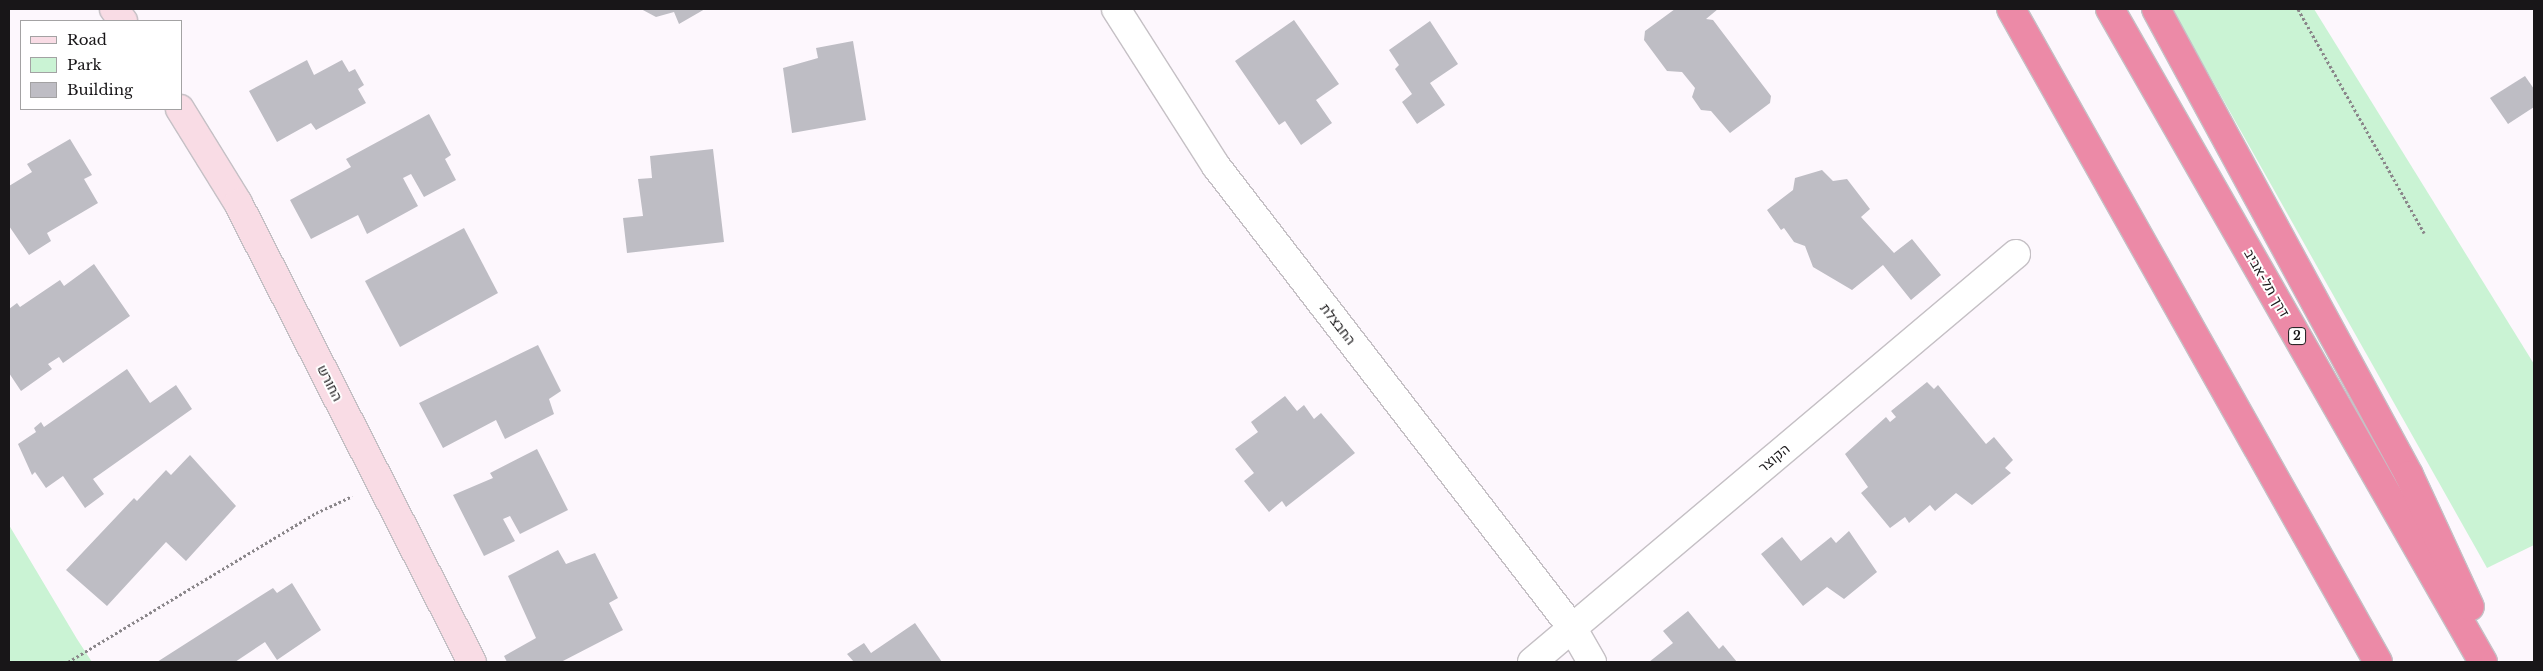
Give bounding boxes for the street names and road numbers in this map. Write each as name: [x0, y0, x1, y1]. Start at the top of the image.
street label: דרך תל-אביב: [2241, 246, 2293, 320]
street label: החבצלת: [1317, 300, 1359, 348]
road number: 2: [2287, 326, 2307, 346]
street label: החורש: [314, 362, 346, 404]
street label: הקוצר: [1755, 440, 1793, 476]

